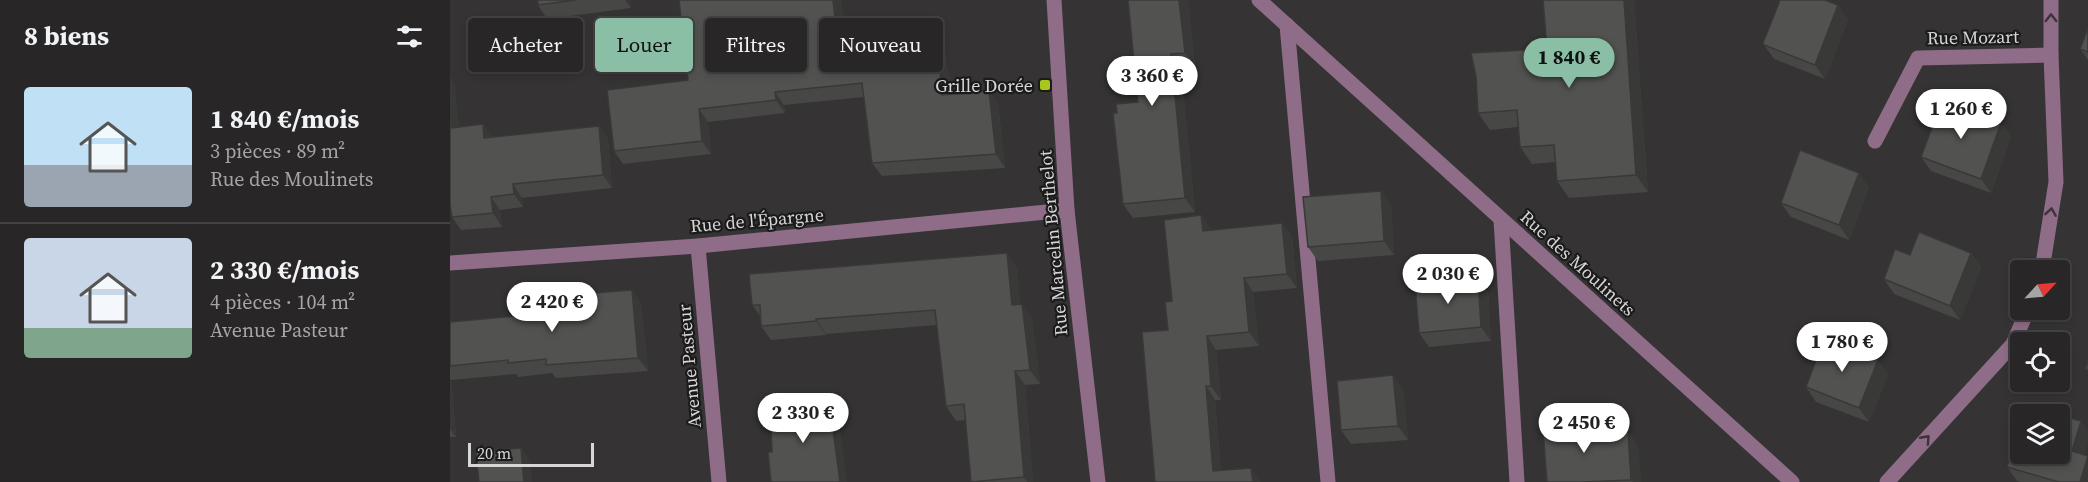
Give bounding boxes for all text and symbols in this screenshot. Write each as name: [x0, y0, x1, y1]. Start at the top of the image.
one-way arrow: [2045, 13, 2057, 22]
text: 8 biens: [24, 18, 109, 54]
chip: Acheter: [468, 18, 583, 72]
chip: Louer: [595, 18, 693, 72]
chip: Filtres: [705, 18, 807, 72]
chip: Nouveau: [819, 18, 943, 72]
icon: filters: [393, 20, 426, 53]
street label: Rue Mozart: [1927, 24, 2019, 50]
pin: 1 840 €: [1514, 38, 1624, 89]
text: 1 840 €: [1538, 43, 1600, 71]
pin: 3 360 €: [1097, 56, 1207, 107]
text: 3 360 €: [1121, 61, 1183, 89]
place label: Grille Dorée: [935, 73, 1033, 98]
marker: Grille Dorée: [1038, 78, 1052, 92]
pin: 1 260 €: [1906, 89, 2016, 140]
text: 1 260 €: [1930, 94, 1992, 122]
text: 1 840 €/mois: [210, 101, 359, 137]
icon: home: [72, 111, 144, 183]
text: 3 pièces · 89 m²: [210, 137, 345, 165]
street label: Rue Marcelin Berthelot: [1032, 149, 1074, 337]
text: Rue des Moulinets: [210, 165, 374, 193]
street label: Rue de l'Épargne: [689, 202, 825, 238]
street label: Rue des Moulinets: [1515, 204, 1641, 322]
one-way arrow: [2044, 208, 2057, 218]
text: 2 330 €/mois: [210, 252, 359, 288]
pin: 2 030 €: [1393, 254, 1503, 305]
text: 2 030 €: [1417, 259, 1479, 287]
north arrow: [2010, 260, 2070, 320]
map controls: [2010, 260, 2070, 464]
icon: home: [72, 262, 144, 334]
pin: 2 420 €: [497, 282, 607, 333]
text: 2 420 €: [521, 287, 583, 315]
text: 4 pièces · 104 m²: [210, 288, 355, 316]
street label: Avenue Pasteur: [671, 303, 707, 429]
text: Avenue Pasteur: [210, 316, 348, 344]
pin: 1 780 €: [1787, 322, 1897, 373]
text: 1 780 €: [1811, 327, 1873, 355]
button: locate: [2010, 332, 2070, 392]
pin: 2 330 €: [748, 393, 858, 444]
text: 2 330 €: [772, 398, 834, 426]
pin: 2 450 €: [1529, 403, 1639, 454]
button: layers: [2010, 404, 2070, 464]
text: 2 450 €: [1553, 408, 1615, 436]
one-way arrow: [1919, 435, 1930, 446]
scale bar: [468, 440, 594, 468]
text: 20 m: [477, 442, 511, 464]

